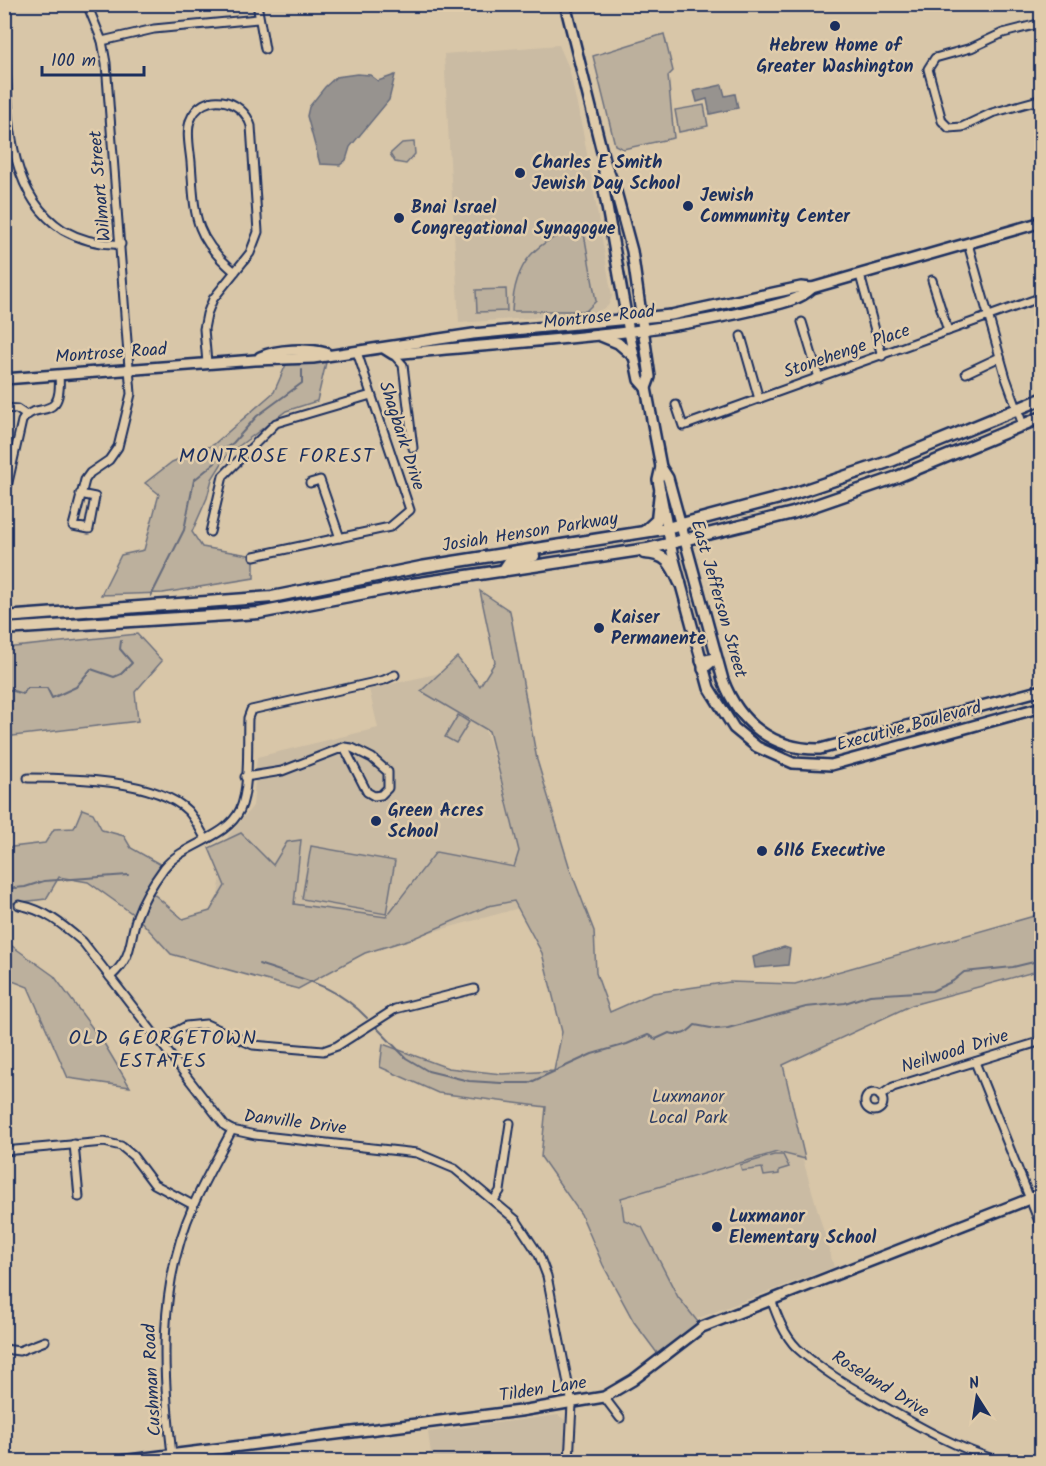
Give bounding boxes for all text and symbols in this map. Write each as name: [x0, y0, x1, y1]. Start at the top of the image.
marker: Hebrew Home of Greater Washington: [828, 19, 842, 33]
place label: Hebrew Home of Greater Washington: [756, 32, 914, 82]
scale bar: [42, 39, 144, 77]
text: 100 m: [51, 47, 96, 76]
street label: Wilmart Street: [82, 128, 120, 243]
place label: Charles E Smith Jewish Day School: [532, 149, 680, 199]
marker: Charles E Smith Jewish Day School: [513, 166, 527, 180]
place label: Jewish Community Center: [700, 182, 851, 232]
place label: Bnai Israel Congregational Synagogue: [411, 194, 616, 244]
marker: Jewish Community Center: [681, 199, 695, 213]
marker: Bnai Israel Congregational Synagogue: [392, 211, 406, 225]
street label: Montrose Road: [542, 298, 657, 338]
street label: Stonehenge Place: [780, 317, 914, 387]
street label: Montrose Road: [54, 336, 169, 372]
street label: Shagbark Drive: [370, 378, 432, 494]
district label: MONTROSE FOREST: [179, 441, 376, 473]
street label: Josiah Henson Parkway: [440, 505, 621, 561]
street label: East Jefferson Street: [682, 517, 755, 682]
place label: Kaiser Permanente: [611, 604, 706, 654]
marker: Kaiser Permanente: [592, 621, 606, 635]
street label: Executive Boulevard: [833, 693, 986, 760]
place label: Green Acres School: [388, 797, 484, 847]
marker: Green Acres School: [369, 814, 383, 828]
place label: 6116 Executive: [774, 837, 885, 866]
marker: 6116 Executive: [755, 844, 769, 858]
street label: Neilwood Drive: [898, 1022, 1012, 1082]
district label: OLD GEORGETOWN ESTATES: [68, 1023, 258, 1078]
park label: Luxmanor Local Park: [649, 1083, 728, 1133]
street label: Danville Drive: [242, 1102, 348, 1144]
place label: Luxmanor Elementary School: [729, 1203, 876, 1253]
marker: Luxmanor Elementary School: [710, 1220, 724, 1234]
street label: Cushman Road: [136, 1322, 170, 1437]
street label: Roseland Drive: [825, 1343, 935, 1427]
north arrow: [947, 1367, 1007, 1427]
street label: Tilden Lane: [497, 1369, 589, 1411]
text: N: [967, 1371, 982, 1397]

